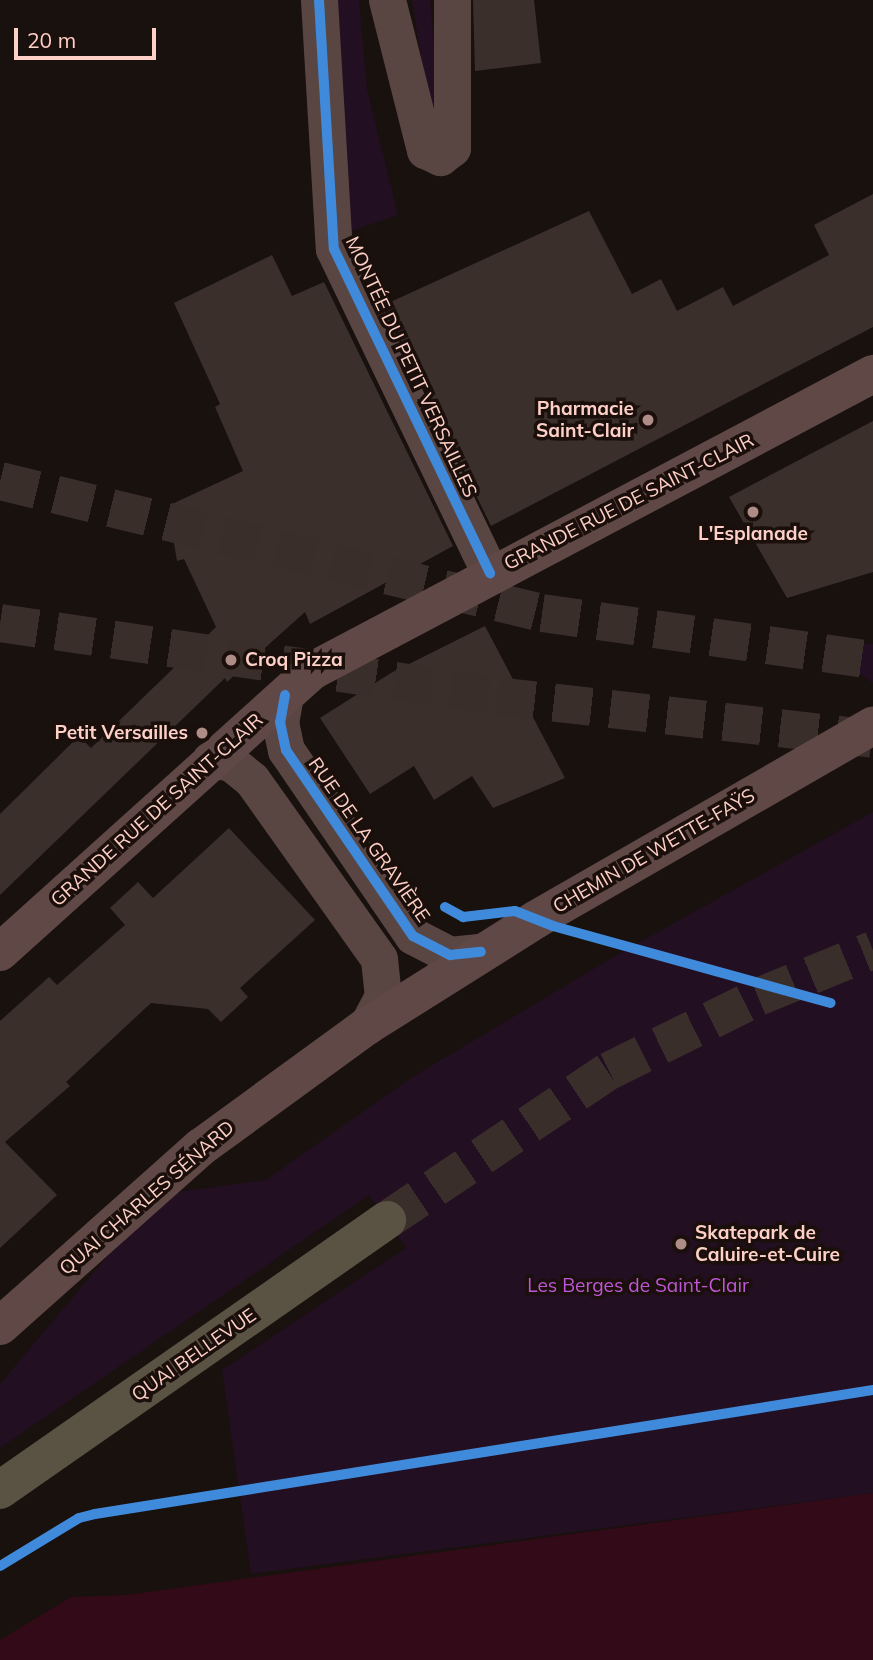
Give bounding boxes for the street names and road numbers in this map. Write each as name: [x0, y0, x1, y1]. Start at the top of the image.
street label: MONTÉE DU PETIT VERSAILLES: [340, 233, 482, 501]
street label: GRANDE RUE DE SAINT-CLAIR: [500, 429, 758, 575]
street label: GRANDE RUE DE SAINT-CLAIR: [46, 709, 268, 911]
street label: RUE DE LA GRAVIÈRE: [304, 753, 434, 927]
street label: CHEMIN DE WETTE-FAŸS: [549, 784, 759, 918]
street label: QUAI CHARLES SÉNARD: [55, 1116, 239, 1280]
street label: QUAI BELLEVUE: [127, 1304, 261, 1406]

